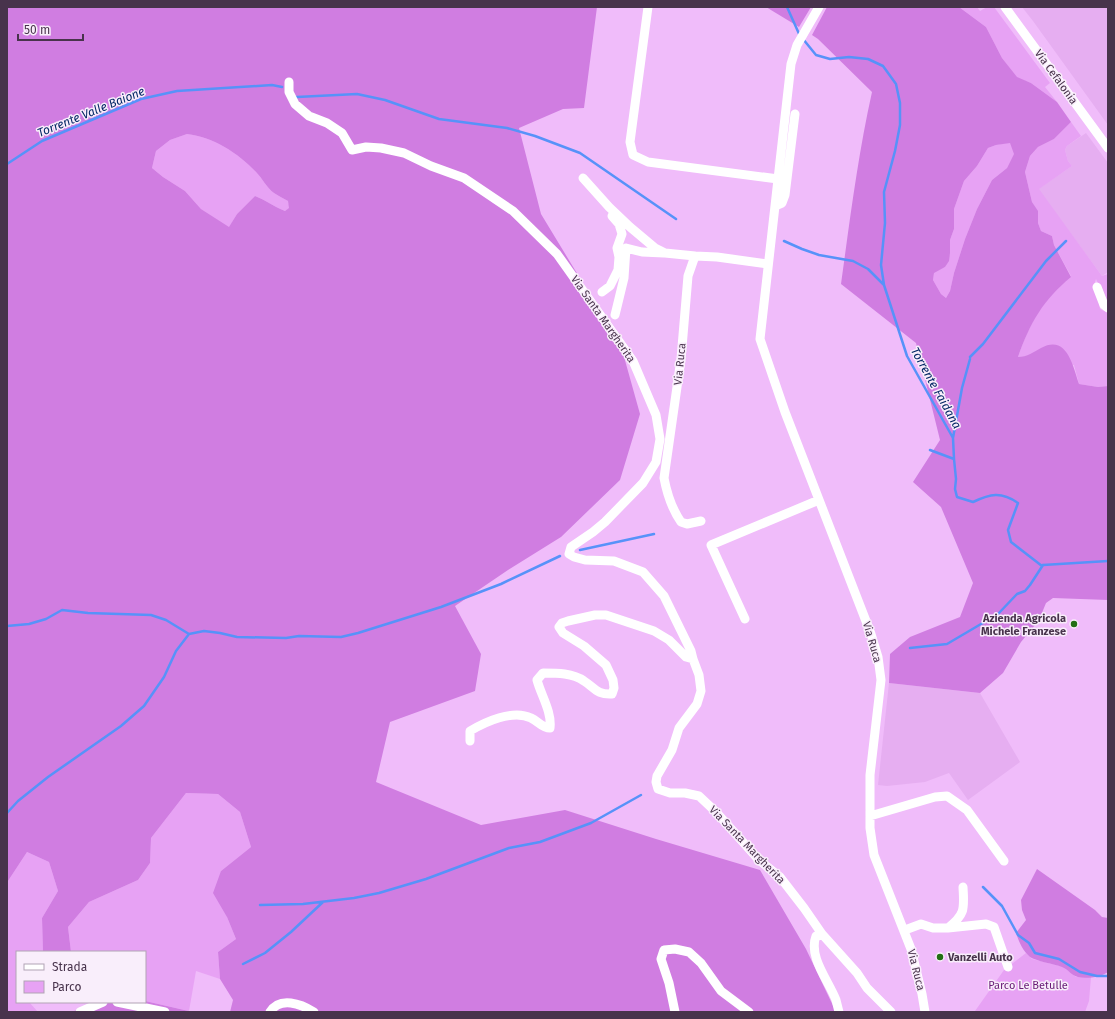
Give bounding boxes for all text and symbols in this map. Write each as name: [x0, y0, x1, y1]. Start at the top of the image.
scale bar: [18, 16, 83, 42]
text: 50 m: [24, 23, 50, 37]
street label: Via Cefalonia: [1032, 47, 1080, 107]
water label: Torrente Valle Baione: [35, 84, 147, 140]
street label: Via Santa Margherita: [568, 273, 638, 365]
street label: Via Ruca: [671, 342, 689, 386]
water label: Torrente Faidana: [908, 345, 964, 431]
place label: Azienda Agricola Michele Franzese: [981, 612, 1066, 638]
marker: Azienda Agricola Michele Franzese: [1069, 619, 1079, 629]
street label: Via Ruca: [860, 620, 884, 664]
street label: Via Santa Margherita: [706, 803, 788, 887]
street label: Via Ruca: [905, 948, 927, 992]
legend: [16, 951, 146, 1003]
place label: Vanzelli Auto: [947, 951, 1013, 964]
marker: Vanzelli Auto: [935, 952, 945, 962]
text: Strada: [52, 960, 87, 974]
park label: Parco Le Betulle: [988, 979, 1068, 992]
text: Parco: [52, 980, 82, 994]

